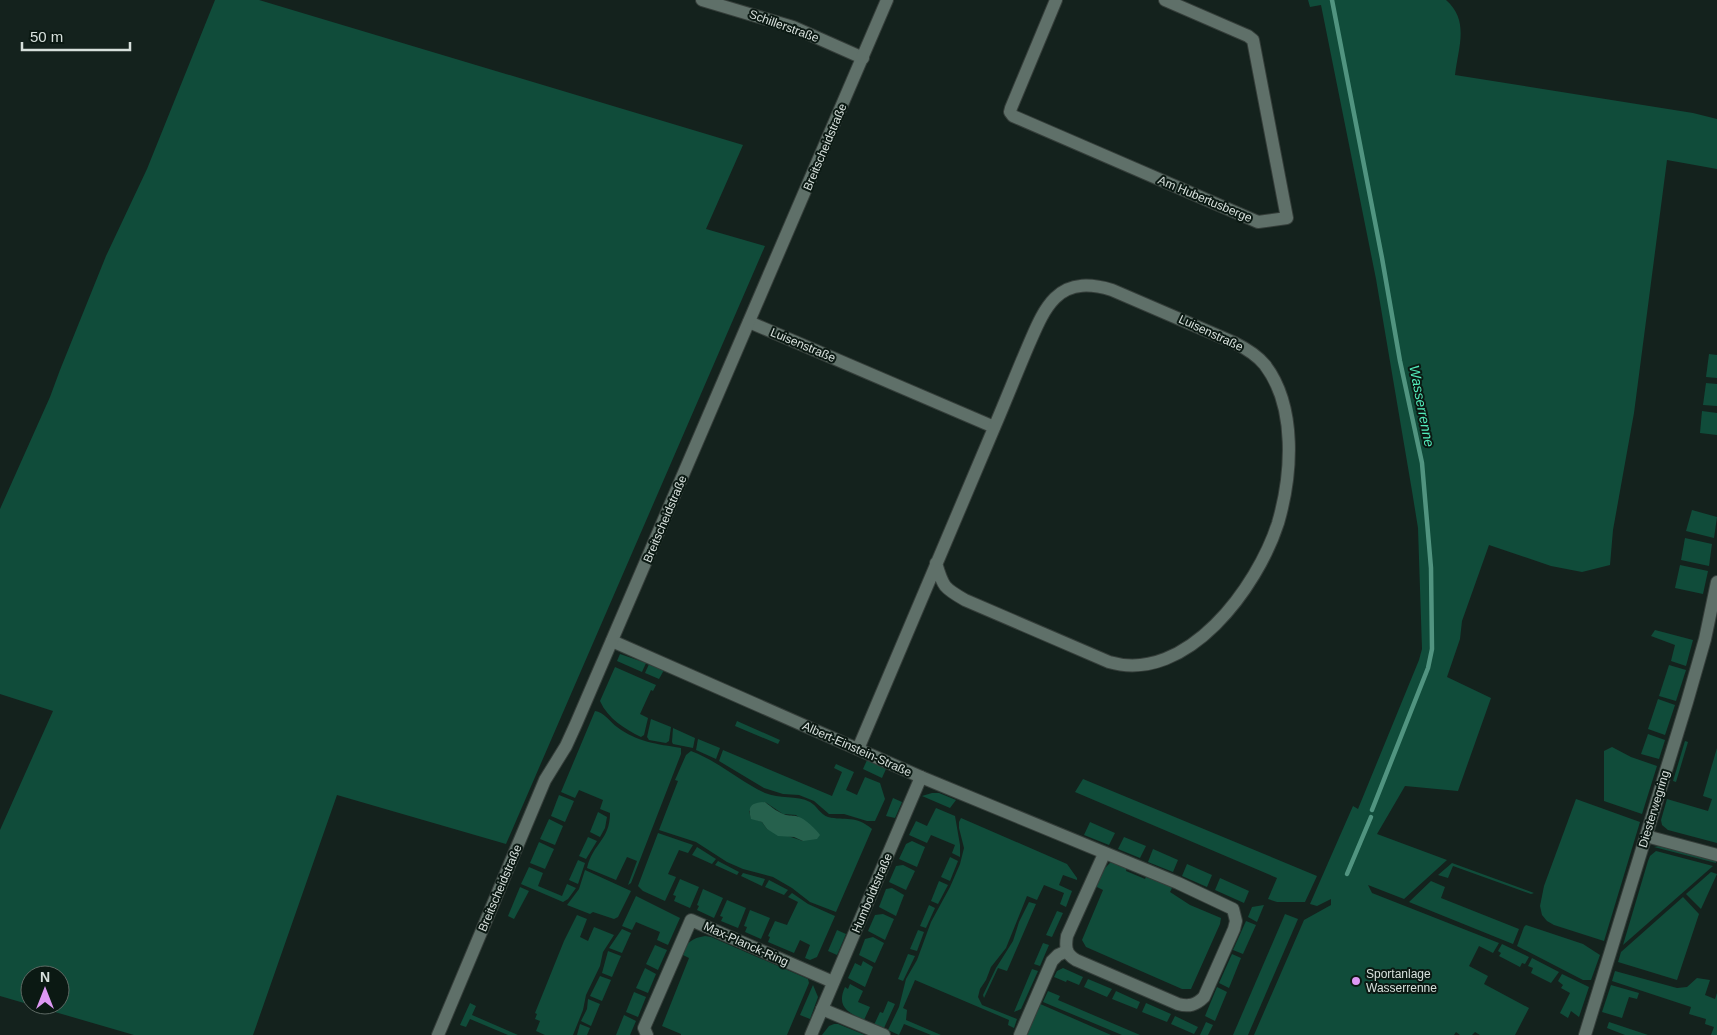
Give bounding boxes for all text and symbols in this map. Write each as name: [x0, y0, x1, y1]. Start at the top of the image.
street label: Schillerstraße: [747, 7, 821, 45]
scale bar: [22, 20, 130, 52]
text: 50 m: [30, 28, 63, 45]
street label: Breitscheidstraße: [800, 101, 850, 193]
street label: Am Hubertusberge: [1156, 173, 1254, 225]
street label: Luisenstraße: [1177, 312, 1246, 354]
street label: Luisenstraße: [768, 325, 838, 365]
water label: Wasserrenne: [1406, 364, 1438, 448]
street label: Breitscheidstraße: [640, 473, 690, 565]
street label: Albert-Einstein-Straße: [800, 719, 914, 780]
street label: Diesterwegring: [1636, 769, 1672, 849]
street label: Breitscheidstraße: [475, 842, 525, 934]
street label: Humboldtstraße: [849, 851, 895, 935]
street label: Max-Planck-Ring: [701, 919, 791, 969]
north arrow: [20, 965, 70, 1015]
place label: Sportanlage Wasserrenne: [1366, 967, 1437, 995]
text: N: [40, 969, 50, 985]
marker: Sportanlage Wasserrenne: [1350, 975, 1362, 987]

